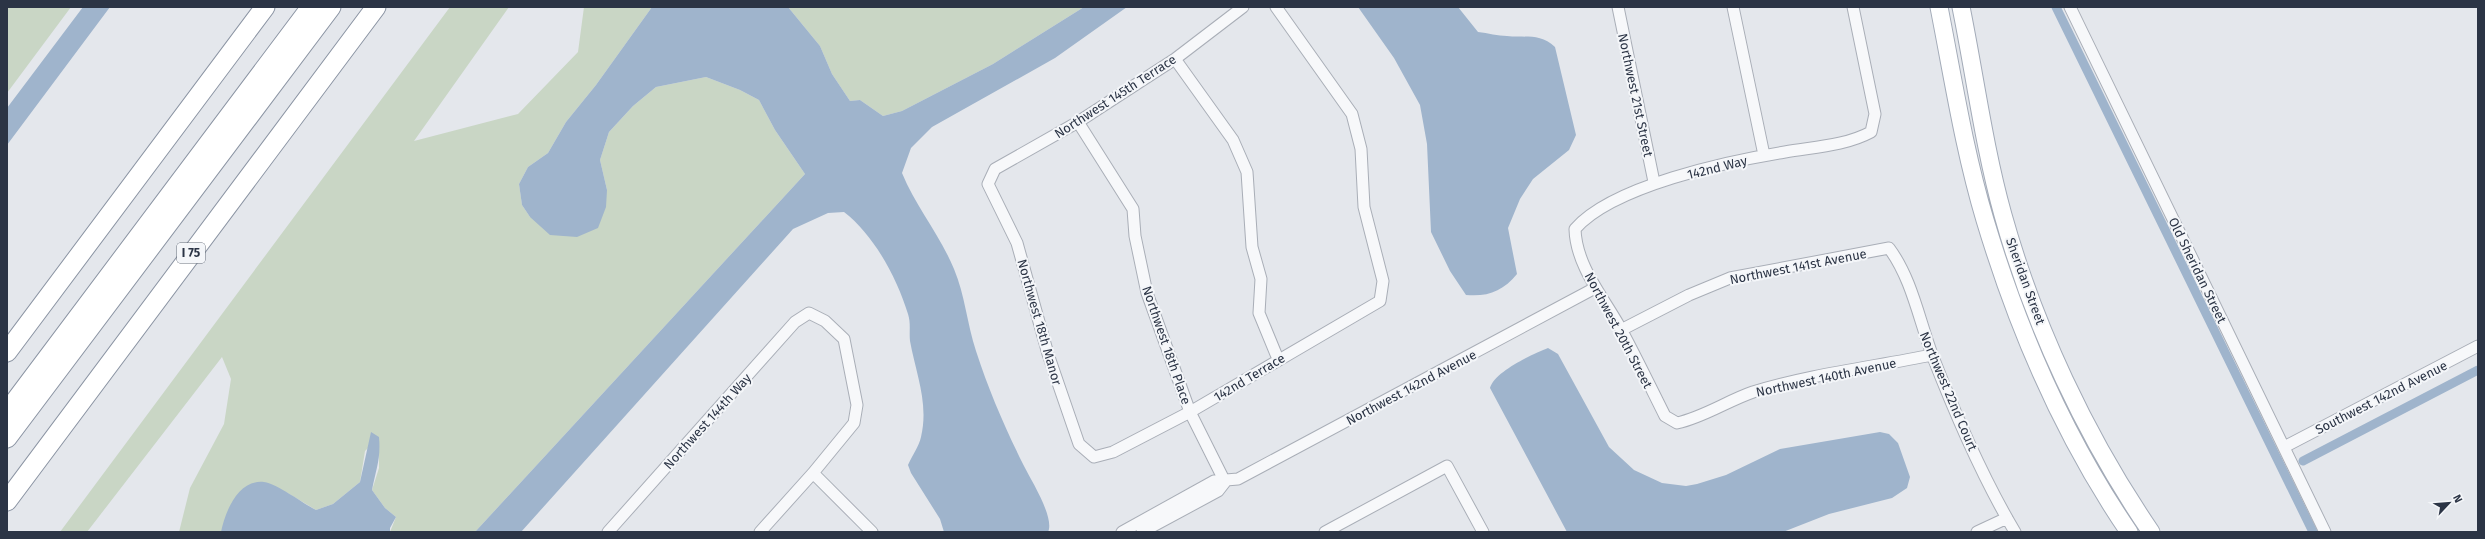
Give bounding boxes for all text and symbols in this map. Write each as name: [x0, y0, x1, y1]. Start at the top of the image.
street label: Northwest 21st Street: [1615, 32, 1656, 158]
street label: Northwest 145th Terrace: [1052, 52, 1179, 141]
street label: 142nd Way: [1686, 153, 1749, 182]
street label: Old Sheridan Street: [2165, 215, 2230, 326]
street label: Sheridan Street: [2003, 236, 2048, 327]
road number: I 75: [177, 243, 205, 263]
street label: Northwest 141st Avenue: [1728, 246, 1868, 287]
street label: Northwest 18th Manor: [1014, 257, 1065, 387]
street label: Northwest 20th Street: [1582, 270, 1656, 391]
street label: Northwest 18th Place: [1139, 284, 1194, 406]
street label: Northwest 22nd Court: [1917, 329, 1981, 453]
street label: Northwest 142nd Avenue: [1344, 347, 1479, 428]
street label: 142nd Terrace: [1211, 350, 1288, 405]
street label: Northwest 140th Avenue: [1755, 355, 1898, 400]
street label: Southwest 142nd Avenue: [2313, 358, 2450, 437]
street label: Northwest 144th Way: [661, 370, 755, 472]
north arrow: [2429, 483, 2469, 523]
text: N: [2450, 493, 2465, 505]

